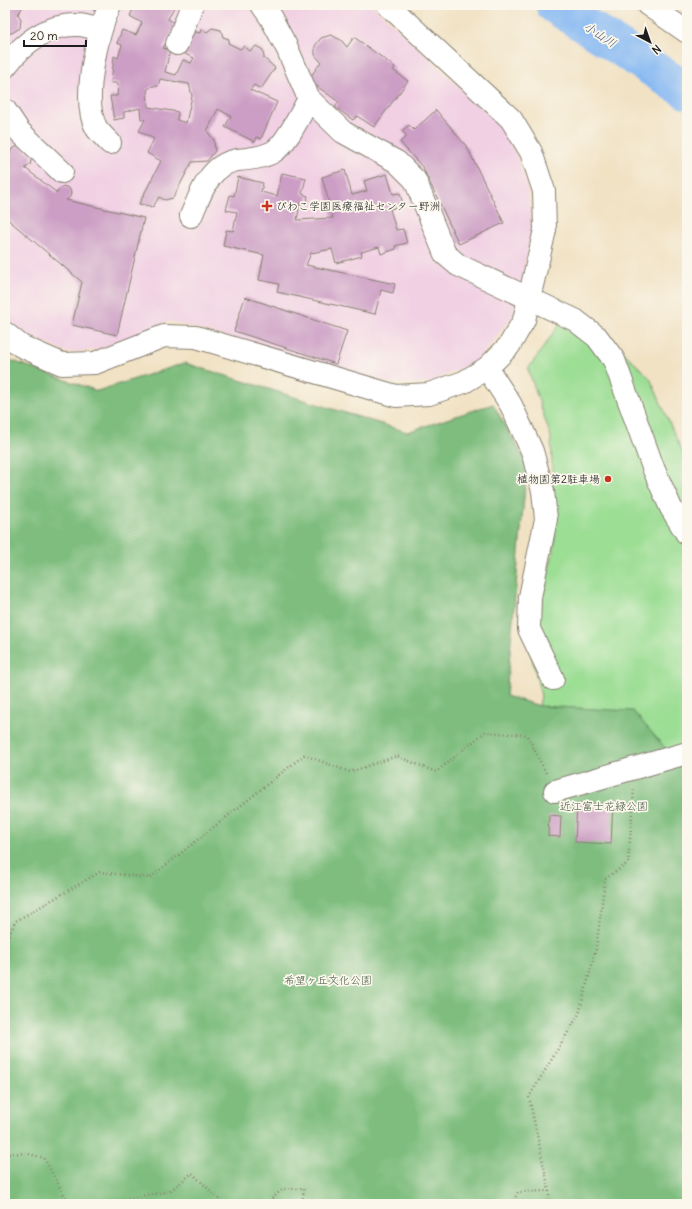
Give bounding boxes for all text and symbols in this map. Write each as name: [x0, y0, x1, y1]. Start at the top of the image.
water label: 小山川: [581, 18, 619, 51]
scale bar: [24, 22, 86, 48]
north arrow: [630, 22, 670, 62]
text: 20 m: [30, 28, 58, 43]
text: N: [649, 42, 664, 57]
place label: びわこ学園医療福祉センター野洲: [276, 199, 441, 213]
marker: びわこ学園医療福祉センター野洲: [261, 200, 273, 212]
place label: 植物園第2駐車場: [517, 472, 600, 486]
marker: 植物園第2駐車場: [603, 474, 613, 484]
park label: 近江富士花緑公園: [560, 799, 648, 813]
park label: 希望ヶ丘文化公園: [284, 973, 372, 987]

